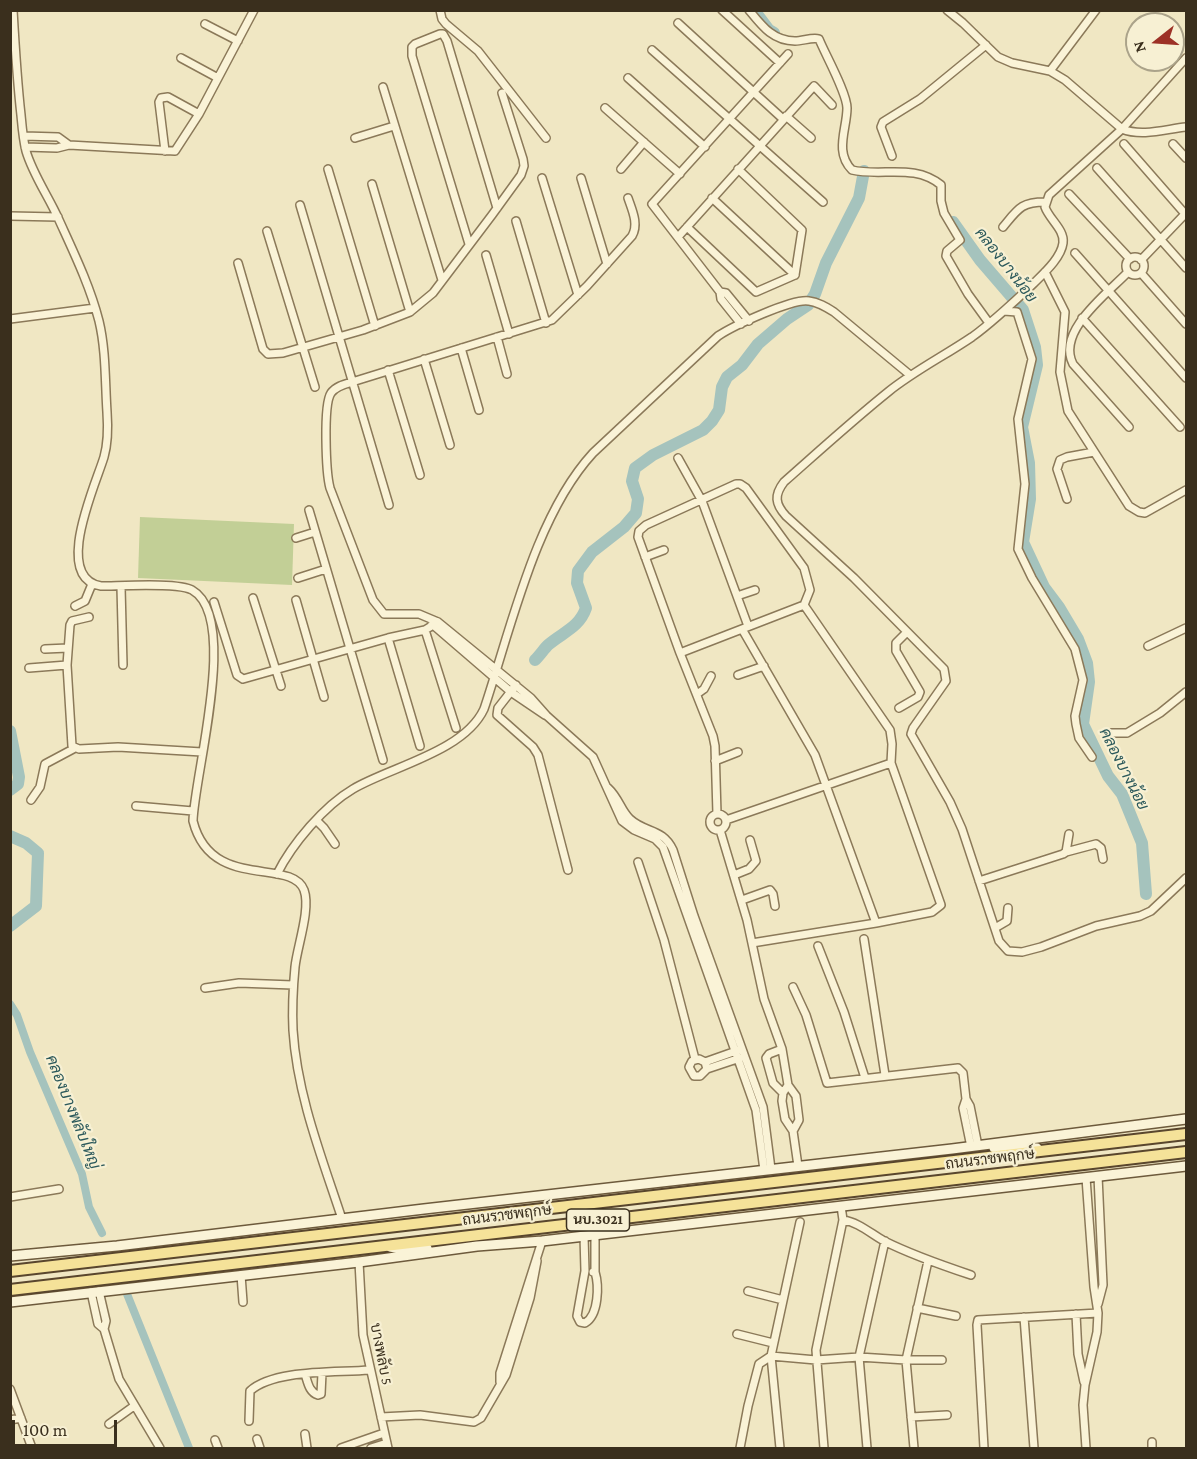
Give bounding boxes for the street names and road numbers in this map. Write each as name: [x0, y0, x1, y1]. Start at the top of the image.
street label: ถนนราชพฤกษ์: [944, 1145, 1036, 1173]
street label: ถนนราชพฤกษ์: [461, 1201, 553, 1229]
road number: นบ.3021: [566, 1209, 630, 1231]
street label: บางพลับ 5: [366, 1321, 396, 1387]

